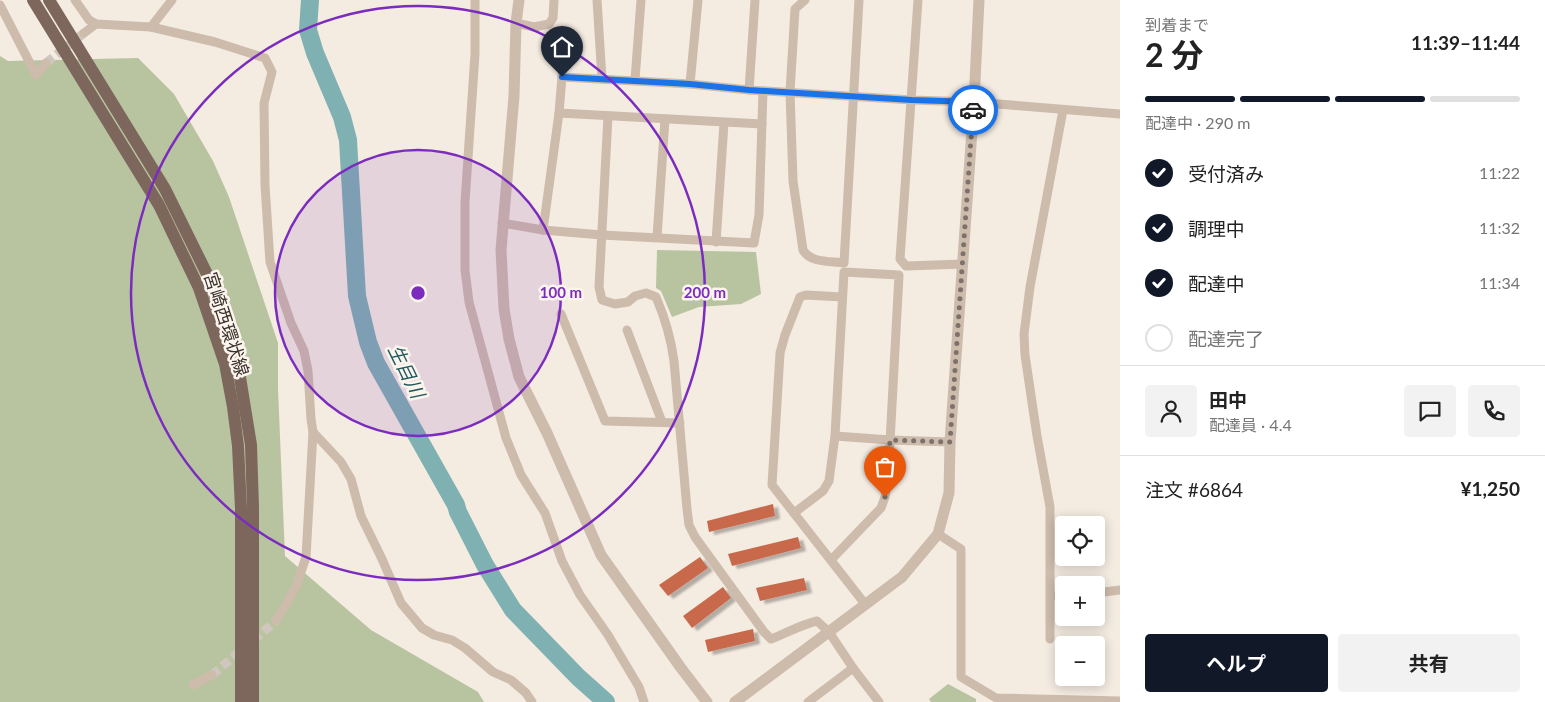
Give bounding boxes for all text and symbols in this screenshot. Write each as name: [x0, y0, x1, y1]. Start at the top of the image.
text: 到着まで: [1145, 15, 1209, 34]
pin: [541, 26, 583, 77]
text: 11:39–11:44: [1411, 31, 1520, 54]
icon: home: [548, 33, 576, 61]
text: 2 分: [1145, 35, 1203, 74]
courier: [948, 85, 998, 135]
icon: car: [959, 96, 987, 124]
text: 配達中 · 290 m: [1145, 113, 1250, 132]
icon: check: [1145, 159, 1173, 187]
text: 受付済み: [1188, 162, 1264, 185]
text: 11:22: [1479, 163, 1520, 182]
icon: check: [1145, 214, 1173, 242]
text: 調理中: [1188, 217, 1245, 240]
text: 11:32: [1479, 218, 1520, 237]
street label: 宮崎西環状線: [200, 269, 254, 379]
icon: check: [1145, 269, 1173, 297]
text: 配達中: [1188, 272, 1245, 295]
text: 11:34: [1479, 273, 1520, 292]
text: 100 m: [540, 283, 582, 301]
text: 200 m: [684, 283, 726, 301]
centre of rings: [409, 284, 427, 302]
text: 配達完了: [1188, 327, 1264, 350]
water label: 生目川: [384, 340, 431, 403]
button: person: [1145, 385, 1197, 437]
button: chat: [1404, 385, 1456, 437]
button: phone: [1468, 385, 1520, 437]
text: 田中: [1209, 388, 1247, 411]
text: 配達員 · 4.4: [1209, 415, 1292, 434]
pin: [864, 446, 906, 497]
icon: bag: [871, 453, 899, 481]
text: ¥1,250: [1460, 477, 1520, 500]
text: 注文 #6864: [1145, 478, 1243, 501]
map controls: [1055, 516, 1105, 686]
button: locate: [1055, 516, 1105, 566]
button: +: [1055, 576, 1105, 626]
button: ヘルプ: [1145, 634, 1328, 692]
button: 共有: [1338, 634, 1520, 692]
button: −: [1055, 636, 1105, 686]

